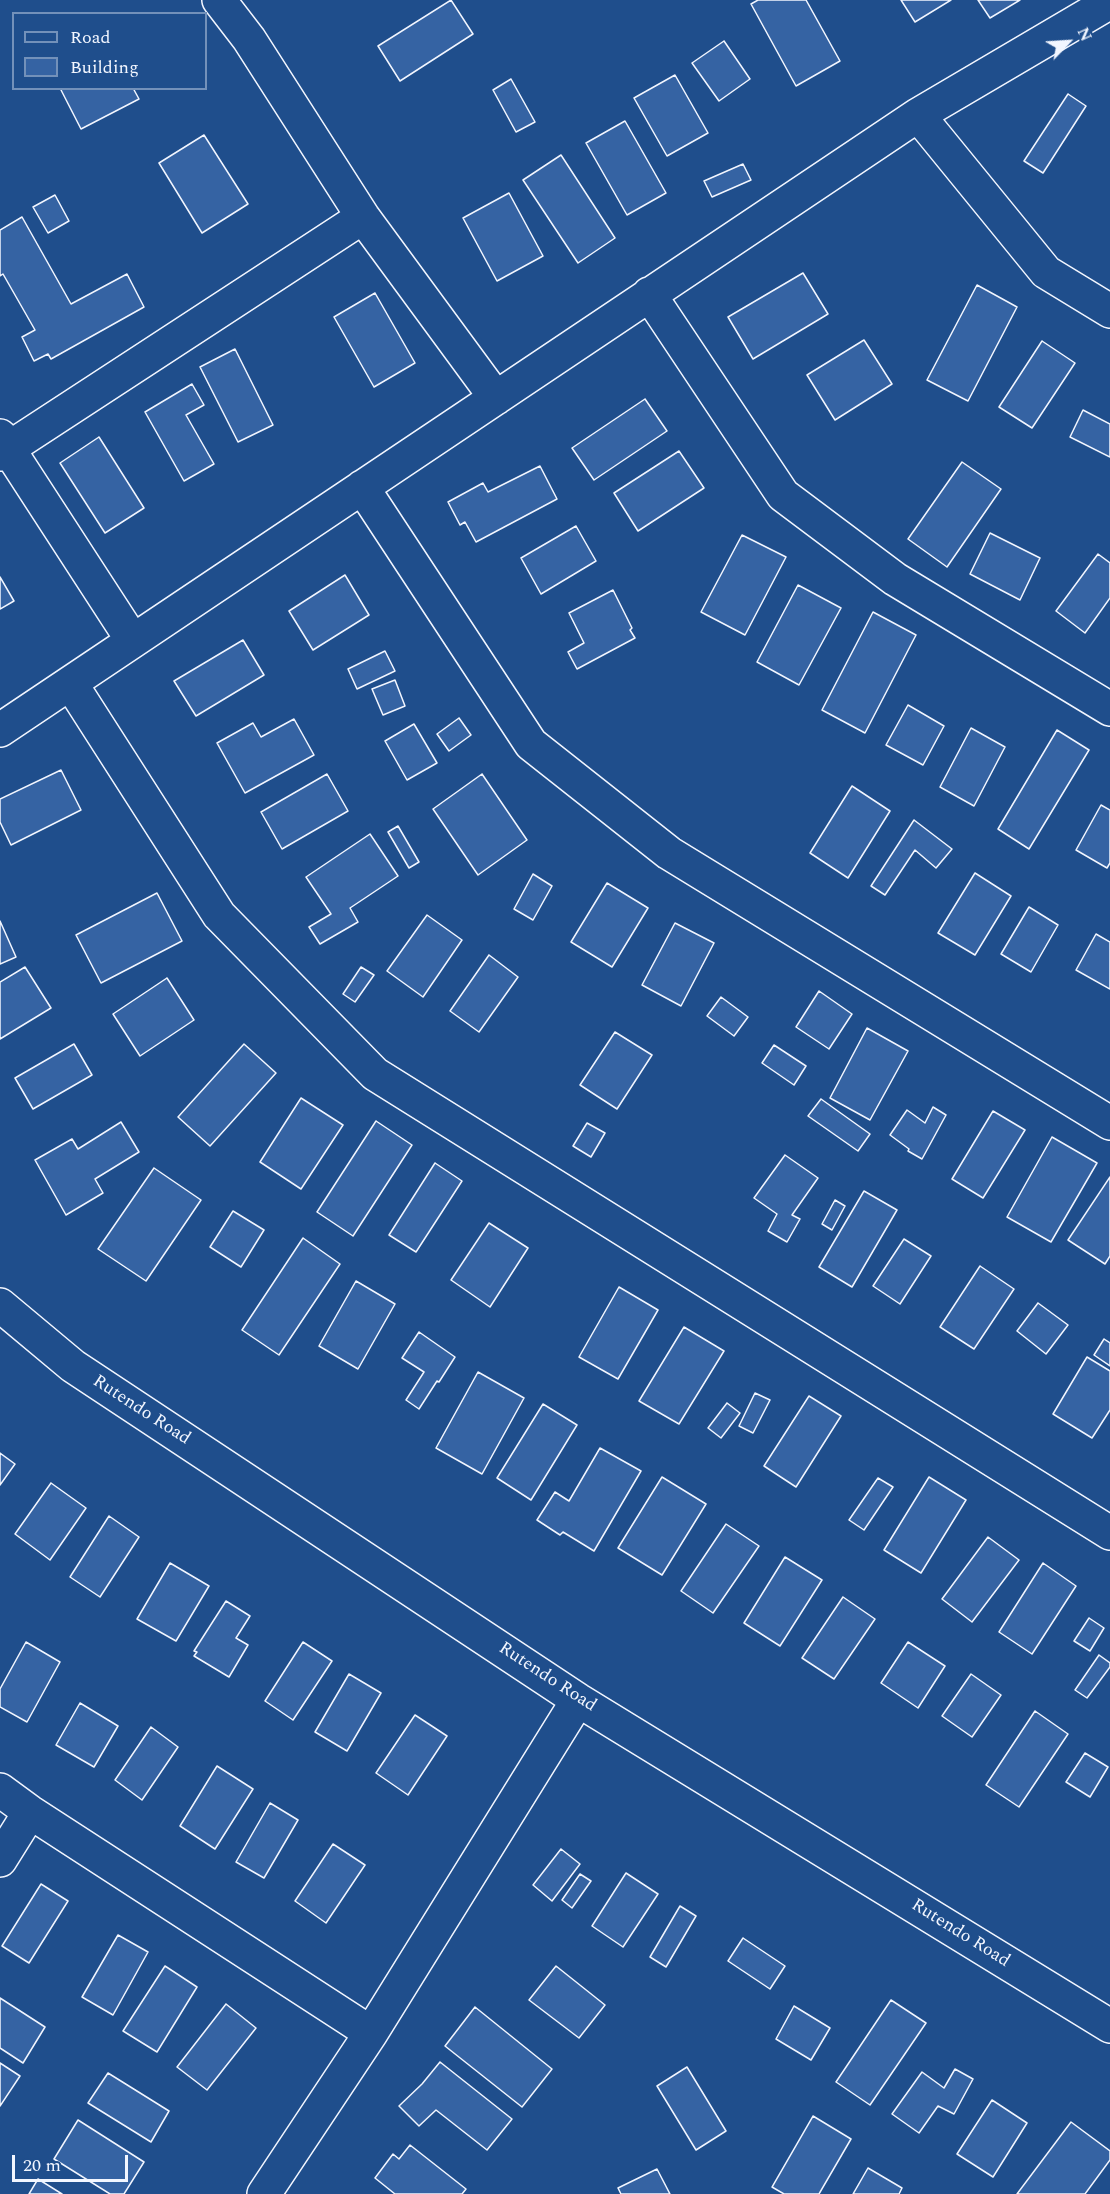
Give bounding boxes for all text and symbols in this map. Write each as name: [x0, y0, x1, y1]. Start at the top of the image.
legend: [12, 12, 207, 90]
north arrow: [1038, 12, 1098, 72]
text: N: [1071, 23, 1098, 45]
text: Road: [70, 24, 111, 51]
text: Building: [70, 54, 139, 81]
street label: Rutendo Road: [88, 1371, 194, 1451]
street label: Rutendo Road: [494, 1638, 600, 1718]
street label: Rutendo Road: [907, 1895, 1013, 1973]
scale bar: [15, 2143, 130, 2181]
text: 20 m: [23, 2152, 61, 2179]

